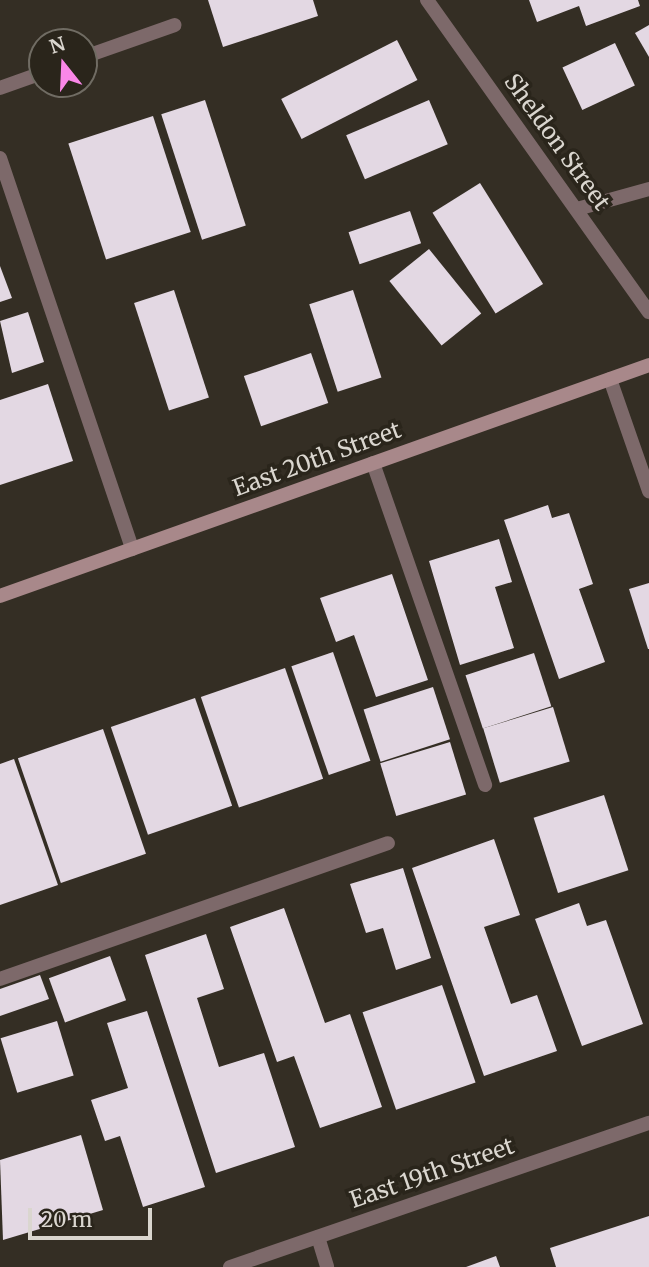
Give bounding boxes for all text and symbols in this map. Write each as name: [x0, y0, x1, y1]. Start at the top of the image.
north arrow: [28, 28, 98, 98]
text: N: [46, 31, 68, 59]
street label: Sheldon Street: [498, 69, 616, 215]
street label: East 20th Street: [229, 416, 405, 502]
street label: East 19th Street: [346, 1132, 518, 1214]
scale bar: [32, 1194, 156, 1238]
text: 20 m: [41, 1206, 92, 1233]

